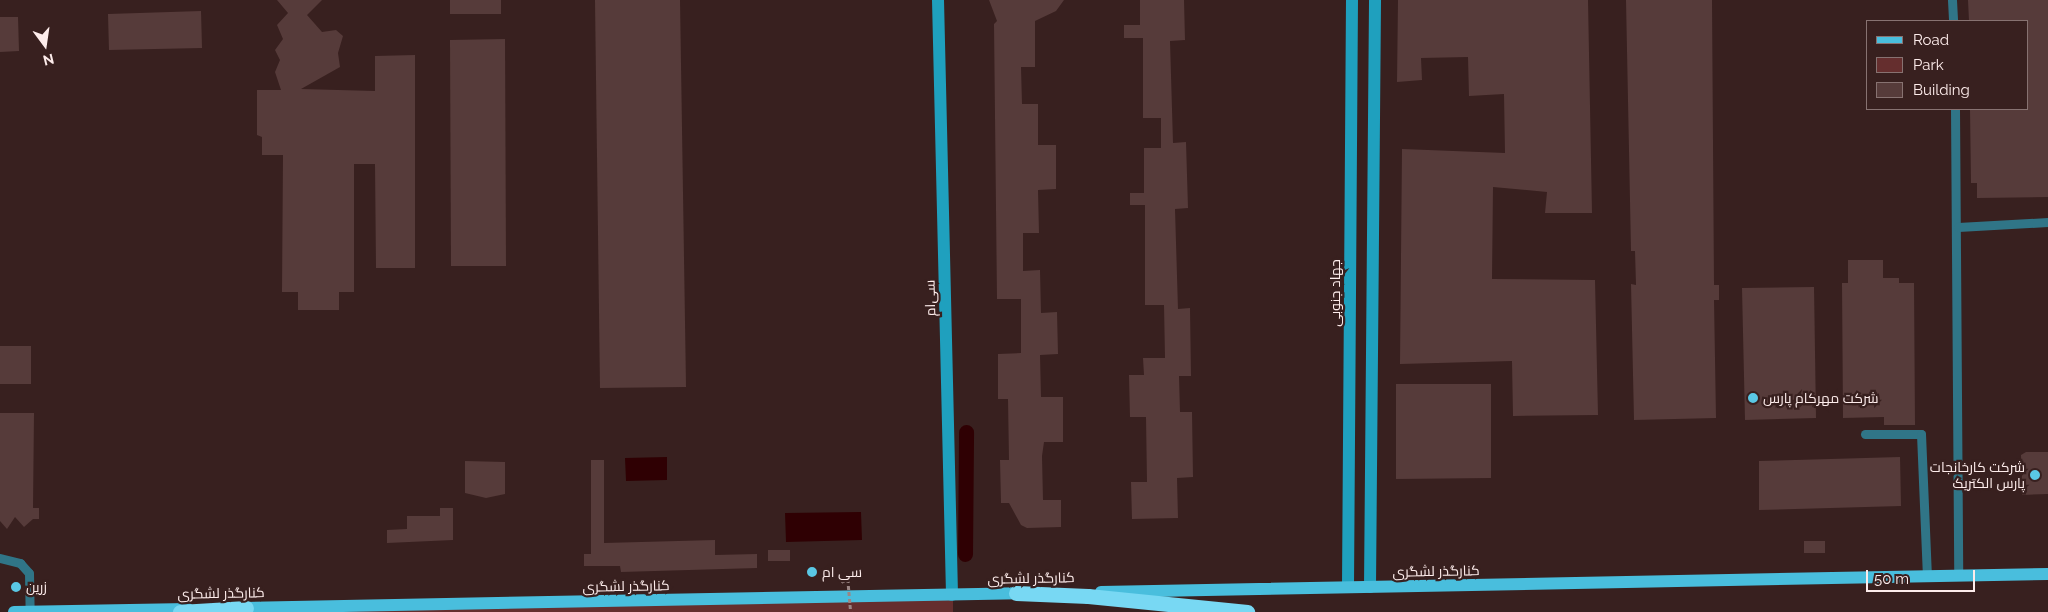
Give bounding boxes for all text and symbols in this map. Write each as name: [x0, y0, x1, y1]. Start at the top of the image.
north arrow: [20, 20, 70, 70]
legend: [1866, 20, 2028, 110]
text: Road: [1913, 31, 1949, 49]
text: N: [42, 50, 56, 69]
text: Park: [1913, 56, 1944, 74]
text: Building: [1913, 81, 1970, 99]
street label: جهاد جنوبی: [1327, 259, 1343, 327]
street label: سی‌ام: [921, 280, 939, 316]
place label: شرکت مهرکام پارس: [1763, 390, 1878, 406]
marker: شرکت مهرکام پارس: [1747, 392, 1759, 404]
place label: شرکت کارخانجات پارس الکتریک: [1930, 459, 2025, 492]
marker: شرکت کارخانجات پارس الکتریک: [2029, 469, 2041, 481]
scale bar: [1868, 560, 1977, 592]
street label: کنارگذر لشگری: [1392, 562, 1480, 580]
place label: سی ام: [822, 564, 862, 580]
marker: سی ام: [806, 566, 818, 578]
street label: کنارگذر لشگری: [987, 569, 1075, 587]
text: 50 m: [1874, 570, 1909, 588]
street label: کنارگذر لشگری: [582, 577, 670, 595]
place label: زرین: [26, 579, 47, 595]
marker: زرین: [10, 581, 22, 593]
street label: کنارگذر لشگری: [177, 584, 265, 602]

